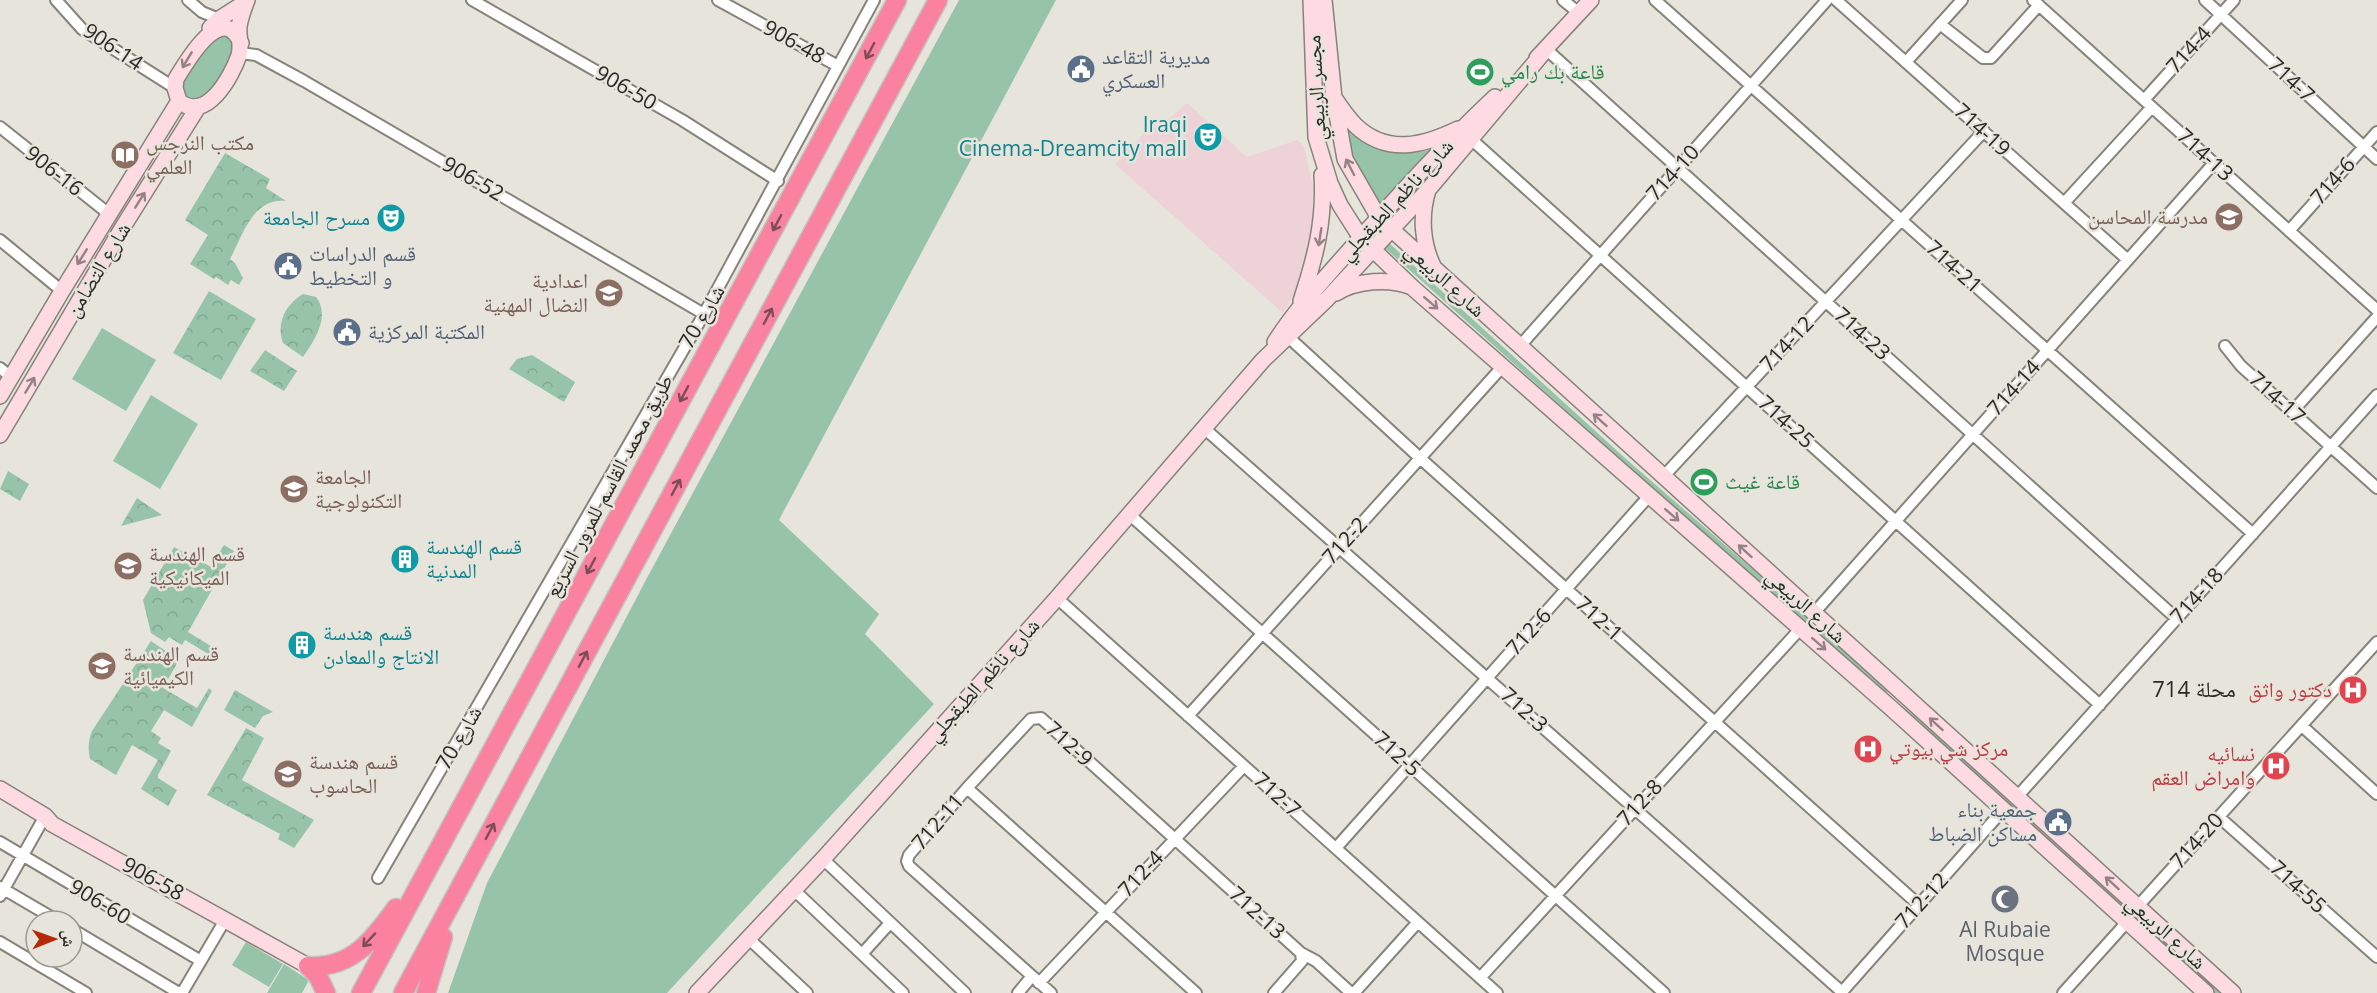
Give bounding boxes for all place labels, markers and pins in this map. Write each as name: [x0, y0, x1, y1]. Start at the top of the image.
place label: مديرية التقاعد العسكري: [1102, 42, 1210, 97]
public building icon: مديرية التقاعد العسكري: [1065, 53, 1097, 85]
sports icon: قاعة بك رامي: [1464, 56, 1496, 88]
place label: قاعة بك رامي: [1501, 57, 1604, 88]
place label: Iraqi Cinema-Dreamcity mall: [959, 110, 1187, 162]
theatre icon: Iraqi Cinema-Dreamcity mall: [1192, 121, 1224, 153]
place label: مكتب النرجس العلمي: [146, 128, 254, 183]
library icon: مكتب النرجس العلمي: [109, 139, 141, 171]
school or university icon: مدرسة المحاسن: [2213, 201, 2245, 233]
theatre icon: مسرح الجامعة: [375, 202, 407, 234]
place label: مدرسة المحاسن: [2088, 202, 2208, 230]
place label: مسرح الجامعة: [263, 203, 370, 231]
place label: قسم الدراسات و التخطيط: [309, 239, 416, 291]
public building icon: قسم الدراسات و التخطيط: [272, 250, 304, 282]
place label: اعدادية النضال المهنية: [484, 266, 588, 318]
school or university icon: اعدادية النضال المهنية: [593, 277, 625, 309]
public building icon: المكتبة المركزية: [331, 316, 363, 348]
place label: المكتبة المركزية: [368, 317, 485, 345]
place label: الجامعة التكنولوجية: [315, 462, 402, 514]
sports icon: قاعة غيث: [1688, 466, 1720, 498]
place label: قاعة غيث: [1725, 467, 1800, 495]
school or university icon: الجامعة التكنولوجية: [278, 473, 310, 505]
place label: قسم الهندسة المدنية: [426, 532, 522, 584]
place label: قسم الهندسة الميكانيكية: [149, 539, 245, 591]
building icon: قسم الهندسة المدنية: [389, 543, 421, 575]
school or university icon: قسم الهندسة الميكانيكية: [112, 550, 144, 582]
place label: قسم هندسة الانتاج والمعادن: [323, 618, 439, 670]
building icon: قسم هندسة الانتاج والمعادن: [286, 629, 318, 661]
place label: قسم الهندسة الكيميائية: [123, 639, 219, 691]
school or university icon: قسم الهندسة الكيميائية: [86, 650, 118, 682]
hospital icon: دكتور واثق: [2337, 674, 2369, 706]
place label: دكتور واثق: [2248, 675, 2332, 703]
hospital icon: مركز شي بيوتي: [1852, 733, 1884, 765]
place label: مركز شي بيوتي: [1889, 734, 2008, 765]
place label: نسائيه وامراض العقم: [2151, 739, 2255, 792]
place label: قسم هندسة الحاسوب: [309, 747, 398, 799]
hospital icon: نسائيه وامراض العقم: [2260, 750, 2292, 782]
school or university icon: قسم هندسة الحاسوب: [272, 758, 304, 790]
place label: جمعية بناء مساكن الضباط: [1928, 795, 2037, 847]
public building icon: جمعية بناء مساكن الضباط: [2042, 806, 2074, 838]
mosque icon: Al Rubaie Mosque: [1989, 883, 2021, 915]
place label: Al Rubaie Mosque: [1959, 915, 2051, 967]

